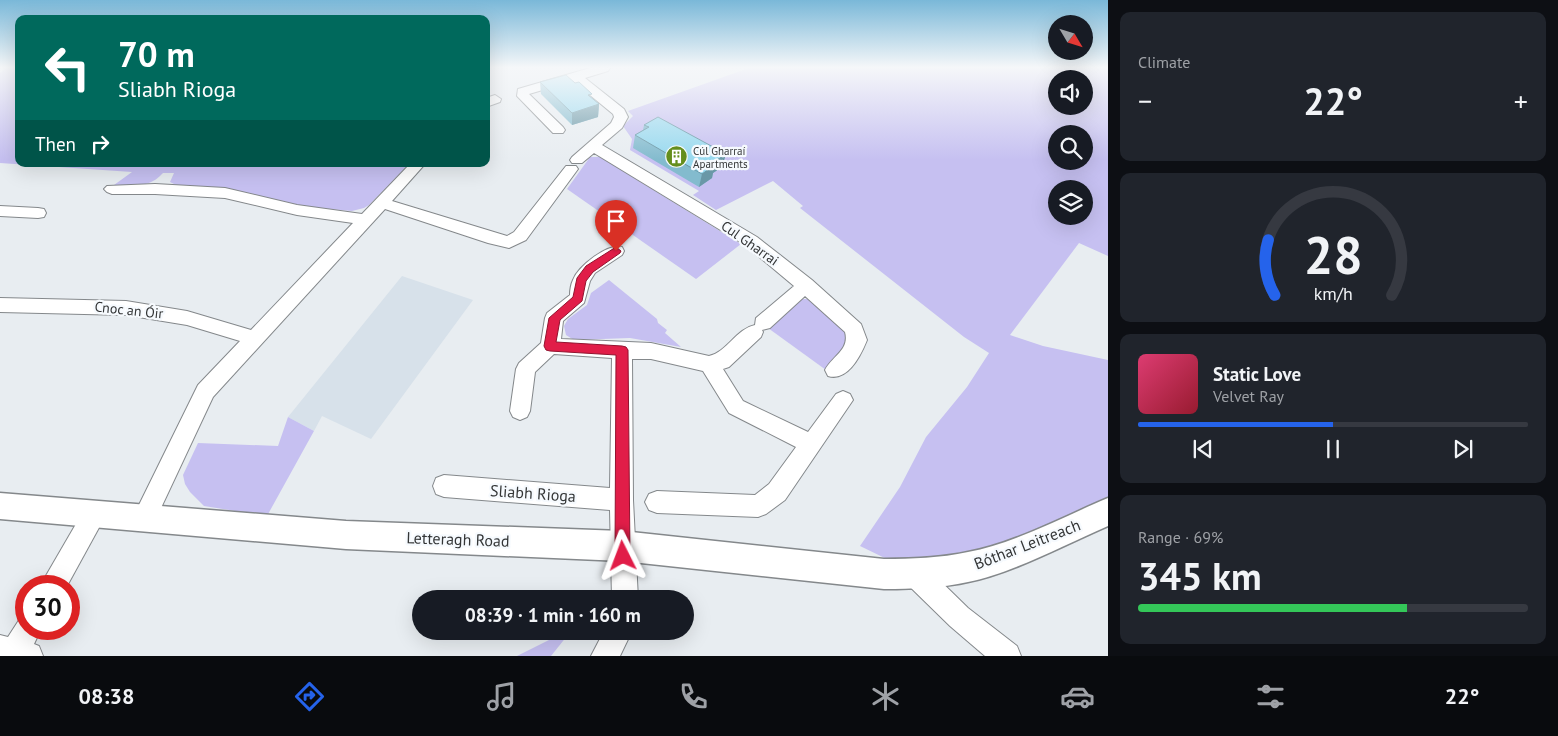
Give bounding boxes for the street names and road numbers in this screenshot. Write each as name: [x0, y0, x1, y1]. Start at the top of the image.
street label: Cul Gharrai: [718, 217, 782, 269]
street label: Cnoc an Óir: [94, 297, 165, 323]
street label: Sliabh Rioga: [489, 480, 577, 506]
street label: Bóthar Leitreach: [971, 515, 1083, 573]
street label: Letteragh Road: [406, 527, 510, 551]

